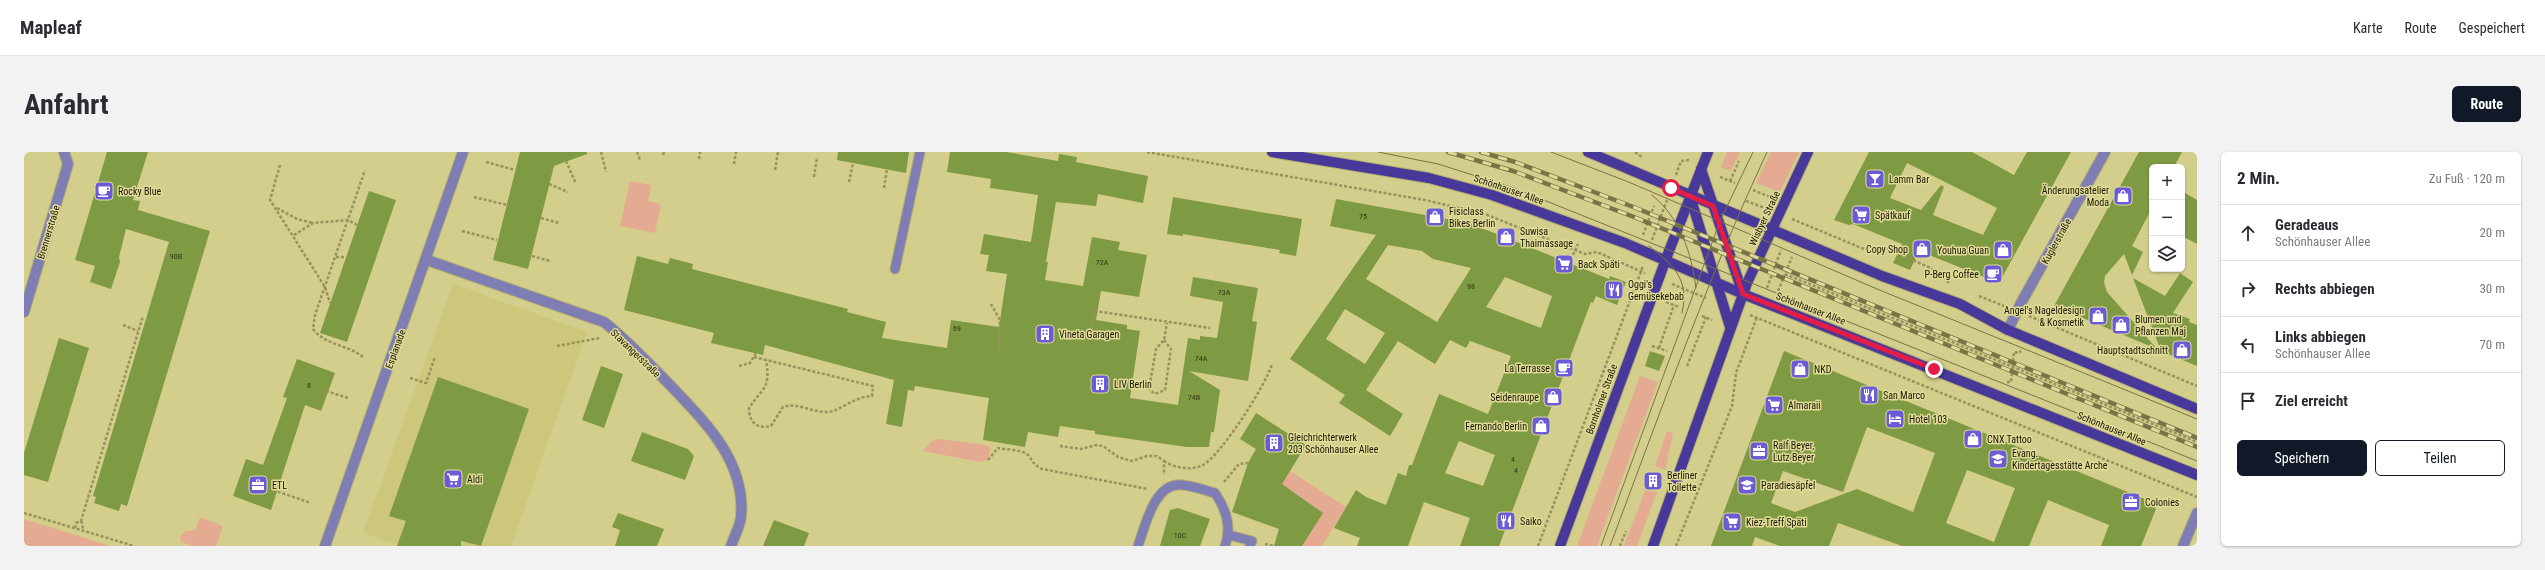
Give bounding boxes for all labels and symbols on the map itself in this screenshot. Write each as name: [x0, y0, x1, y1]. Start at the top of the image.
bar icon: Lamm Bar: [1864, 168, 1886, 190]
street label: Schönhauser Allee: [1472, 172, 1546, 207]
place label: Lamm Bar: [1889, 174, 1929, 185]
route start: [1662, 179, 1680, 197]
cafe icon: Rocky Blue: [93, 180, 115, 202]
place label: Änderungsatelier Moda: [2042, 184, 2109, 208]
shop icon: Änderungsatelier Moda: [2112, 185, 2134, 207]
place label: Rocky Blue: [118, 186, 162, 197]
street label: Wisbyer Straße: [1747, 189, 1782, 247]
street label: Brennerstraße: [35, 204, 62, 260]
supermarket icon: Spätkauf: [1850, 204, 1872, 226]
shop icon: Fisiclass Bikes Berlin: [1424, 206, 1446, 228]
place label: Fisiclass Bikes Berlin: [1449, 206, 1495, 229]
place label: Spätkauf: [1875, 210, 1911, 221]
house number: 75: [1359, 212, 1367, 221]
street label: Kuglerstraße: [2039, 216, 2074, 266]
shop icon: Suwisa Thaimassage: [1495, 226, 1517, 248]
place label: Suwisa Thaimassage: [1520, 226, 1573, 249]
shop icon: Copy Shop: [1911, 238, 1933, 260]
shop icon: Youhua Guan: [1992, 239, 2014, 261]
place label: Copy Shop: [1866, 244, 1908, 255]
place label: Youhua Guan: [1937, 245, 1989, 256]
house number: 90B: [170, 252, 182, 261]
supermarket icon: Back Späti: [1553, 253, 1575, 275]
house number: 72A: [1096, 258, 1109, 267]
place label: Back Späti: [1578, 259, 1620, 270]
cafe icon: P-Berg Coffee: [1982, 263, 2004, 285]
place label: P-Berg Coffee: [1924, 269, 1979, 280]
restaurant icon: Oggi's Gemüsekebab: [1603, 279, 1625, 301]
place label: Oggi's Gemüsekebab: [1628, 279, 1684, 302]
house number: 98: [1467, 282, 1475, 291]
house number: 73A: [1218, 288, 1231, 297]
street label: Schönhauser Allee: [1775, 290, 1847, 327]
place label: Angel's Nageldesign & Kosmetik: [2004, 305, 2084, 328]
shop icon: Angel's Nageldesign & Kosmetik: [2087, 305, 2109, 327]
shop icon: Blumen und Pflanzen Maj: [2110, 314, 2132, 336]
place label: Blumen und Pflanzen Maj: [2135, 314, 2186, 337]
building icon: Vineta Garagen: [1034, 323, 1056, 345]
house number: 69: [953, 324, 961, 333]
street label: Stavangerstraße: [609, 327, 663, 380]
street label: Esplanade: [383, 328, 408, 370]
place label: Vineta Garagen: [1059, 329, 1119, 340]
shop icon: Hauptstadtschnitt: [2171, 339, 2193, 361]
place label: Hauptstadtschnitt: [2097, 345, 2168, 356]
house number: 74A: [1195, 354, 1208, 363]
cafe icon: La Terrasse: [1553, 357, 1575, 379]
shop icon: NKD: [1789, 358, 1811, 380]
route end: [1925, 360, 1943, 378]
street label: Bornholmer Straße: [1584, 362, 1619, 436]
place label: La Terrasse: [1504, 363, 1550, 374]
place label: NKD: [1814, 364, 1832, 375]
building icon: LIV Berlin: [1089, 373, 1111, 395]
place label: LIV Berlin: [1114, 379, 1152, 390]
house number: 8: [307, 381, 311, 390]
restaurant icon: San Marco: [1858, 384, 1880, 406]
shop icon: Seidenraupe: [1542, 386, 1564, 408]
place label: San Marco: [1883, 390, 1925, 401]
place label: Seidenraupe: [1490, 392, 1539, 403]
house number: 74B: [1188, 393, 1200, 402]
supermarket icon: Almaraii: [1763, 394, 1785, 416]
place label: Almaraii: [1788, 400, 1821, 411]
hotel icon: Hotel 103: [1884, 408, 1906, 430]
street label: Schönhauser Allee: [2076, 410, 2148, 447]
place label: Hotel 103: [1909, 414, 1947, 425]
shop icon: Fernando Berlin: [1530, 415, 1552, 437]
place label: Fernando Berlin: [1465, 421, 1527, 432]
shop icon: CNX Tattoo: [1962, 428, 1984, 450]
building icon: Gleichrichterwerk 203 Schönhauser Allee: [1263, 432, 1285, 454]
place label: Gleichrichterwerk 203 Schönhauser Allee: [1288, 432, 1379, 455]
place label: CNX Tattoo: [1987, 434, 2032, 445]
office icon: Ralf Beyer, Lutz Beyer: [1748, 440, 1770, 462]
place label: Ralf Beyer, Lutz Beyer: [1773, 440, 1814, 463]
school or university icon: Evang. Kindertagesstätte Arche: [1987, 448, 2009, 470]
place label: Evang. Kindertagesstätte Arche: [2012, 448, 2108, 471]
house number: 4: [1511, 455, 1515, 464]
house number: 4: [1514, 466, 1518, 475]
supermarket icon: Aldi: [442, 468, 464, 490]
building icon: Berliner Toilette: [1642, 470, 1664, 492]
place label: Berliner Toilette: [1667, 470, 1697, 493]
office icon: ETL: [247, 474, 269, 496]
place label: Aldi: [467, 474, 482, 485]
school or university icon: Paradiesäpfel: [1736, 474, 1758, 496]
place label: ETL: [272, 480, 287, 491]
place label: Paradiesäpfel: [1761, 480, 1815, 491]
office icon: Colonies: [2120, 491, 2142, 513]
place label: Colonies: [2145, 497, 2180, 508]
restaurant icon: Saiko: [1495, 510, 1517, 532]
supermarket icon: Kiez-Treff Späti: [1721, 511, 1743, 533]
place label: Saiko: [1520, 516, 1542, 527]
place label: Kiez-Treff Späti: [1746, 517, 1807, 528]
house number: 10C: [1174, 531, 1187, 540]

